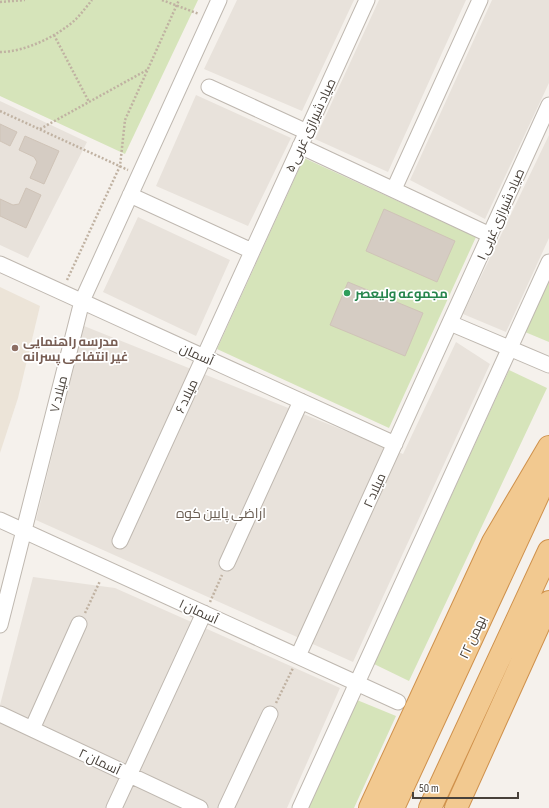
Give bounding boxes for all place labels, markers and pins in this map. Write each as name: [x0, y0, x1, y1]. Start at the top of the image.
place label: مجموعه ولیعصر: [354, 286, 448, 302]
marker: مجموعه ولیعصر: [342, 288, 352, 298]
place label: مدرسه راهنمایی غیر انتفاعی پسرانه: [23, 334, 128, 366]
marker: مدرسه راهنمایی غیر انتفاعی پسرانه: [10, 343, 20, 353]

